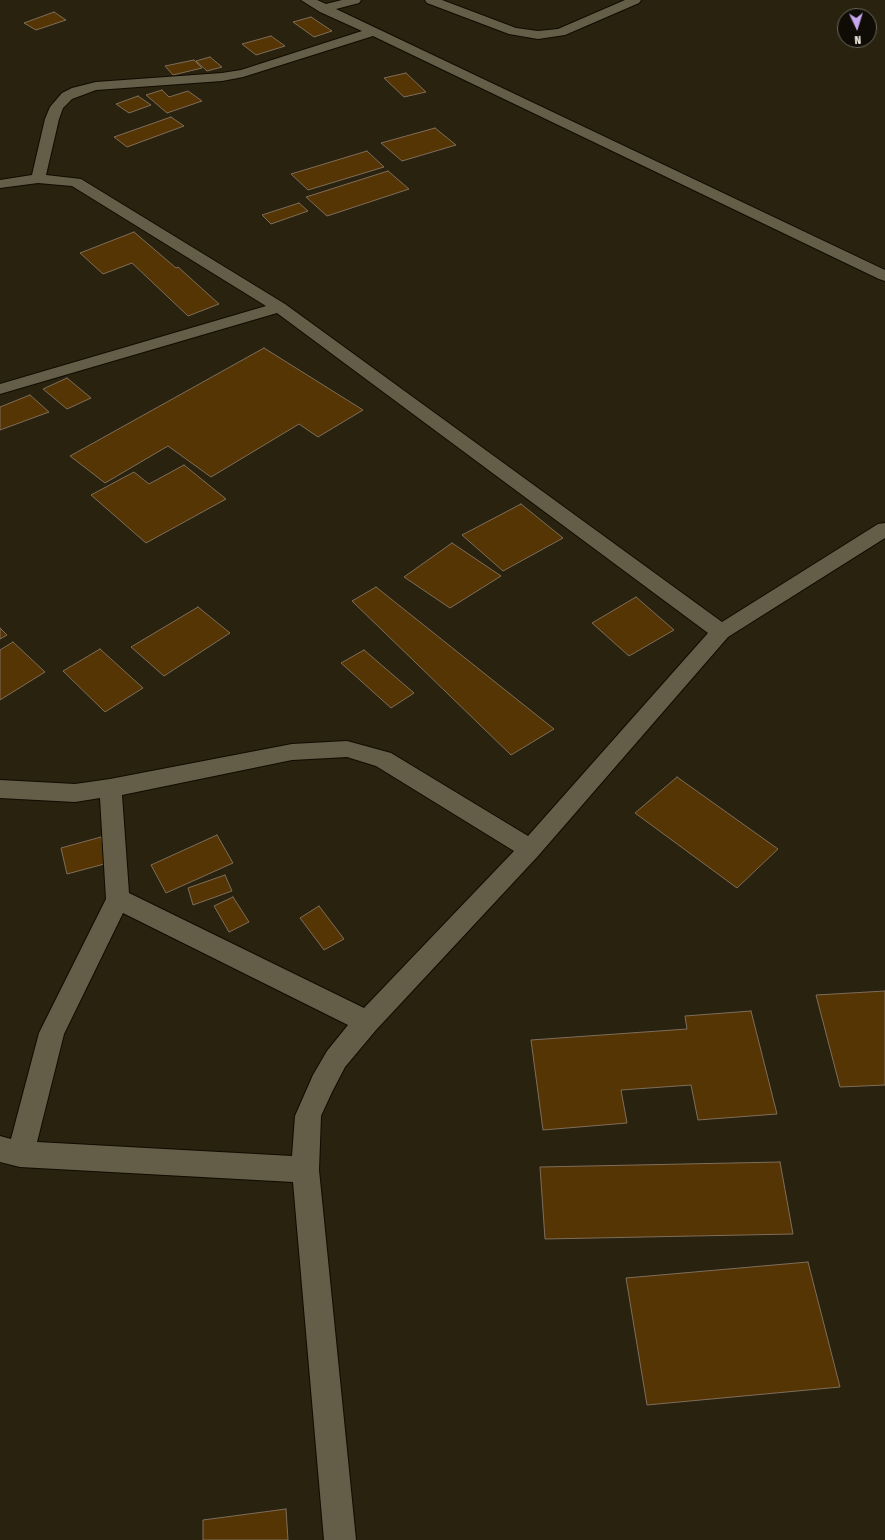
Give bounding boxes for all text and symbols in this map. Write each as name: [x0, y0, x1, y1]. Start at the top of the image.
north arrow: [837, 8, 877, 48]
text: N: [854, 33, 862, 46]

